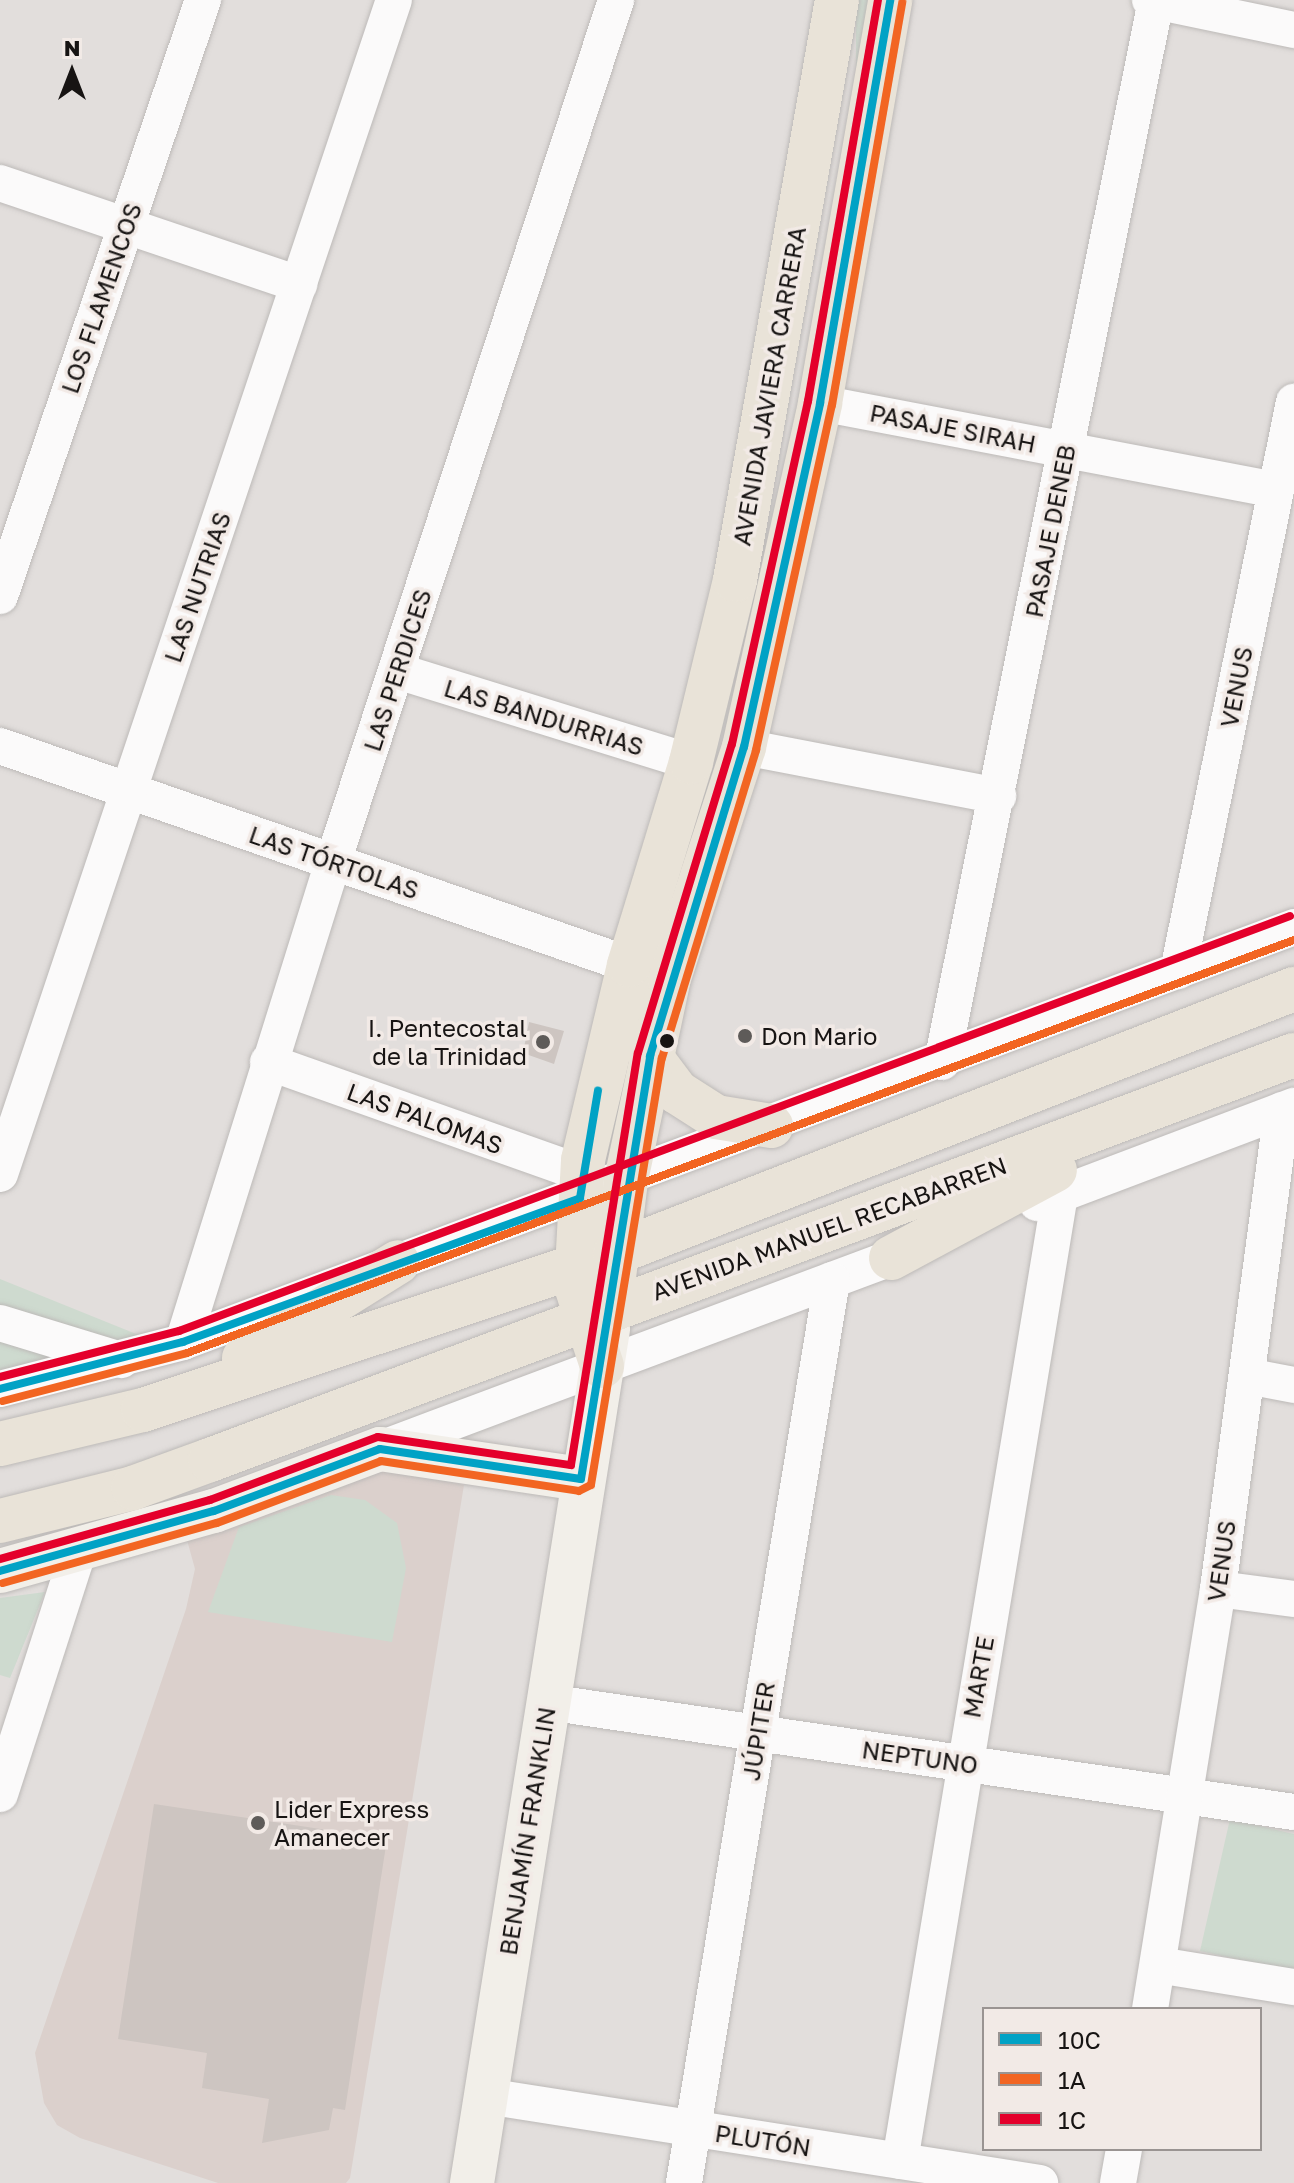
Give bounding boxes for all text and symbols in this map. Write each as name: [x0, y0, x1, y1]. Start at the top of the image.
north arrow: [32, 32, 112, 112]
text: N: [64, 34, 80, 61]
street label: LOS FLAMENCOS: [55, 199, 147, 397]
street label: AVENIDA JAVIERA CARRERA: [727, 224, 811, 548]
street label: PASAJE SIRAH: [868, 398, 1038, 458]
street label: PASAJE DENEB: [1019, 442, 1081, 620]
street label: LAS NUTRIAS: [158, 508, 236, 666]
street label: LAS PERDICES: [357, 585, 437, 755]
street label: VENUS: [1214, 644, 1258, 730]
street label: LAS BANDURRIAS: [441, 673, 647, 761]
street label: LAS TÓRTOLAS: [245, 819, 423, 905]
place label: I. Pentecostal de la Trinidad: [368, 1014, 527, 1070]
place label: Don Mario: [761, 1022, 877, 1050]
marker: Don Mario: [736, 1027, 754, 1045]
marker: I. Pentecostal de la Trinidad: [534, 1033, 552, 1051]
unlabelled marker: [659, 1033, 675, 1049]
street label: LAS PALOMAS: [343, 1076, 507, 1160]
street label: AVENIDA MANUEL RECABARREN: [648, 1150, 1010, 1306]
street label: VENUS: [1201, 1518, 1241, 1604]
street label: MARTE: [957, 1634, 999, 1720]
street label: JÚPITER: [736, 1679, 780, 1783]
street label: BENJAMÍN FRANKLIN: [493, 1705, 561, 1957]
street label: NEPTUNO: [860, 1735, 980, 1779]
place label: Lider Express Amanecer: [274, 1795, 429, 1851]
marker: Lider Express Amanecer: [249, 1814, 267, 1832]
legend: [982, 2007, 1262, 2151]
text: 10C: [1058, 2025, 1101, 2054]
text: 1A: [1058, 2065, 1086, 2094]
text: 1C: [1058, 2105, 1086, 2134]
street label: PLUTÓN: [713, 2118, 813, 2162]

